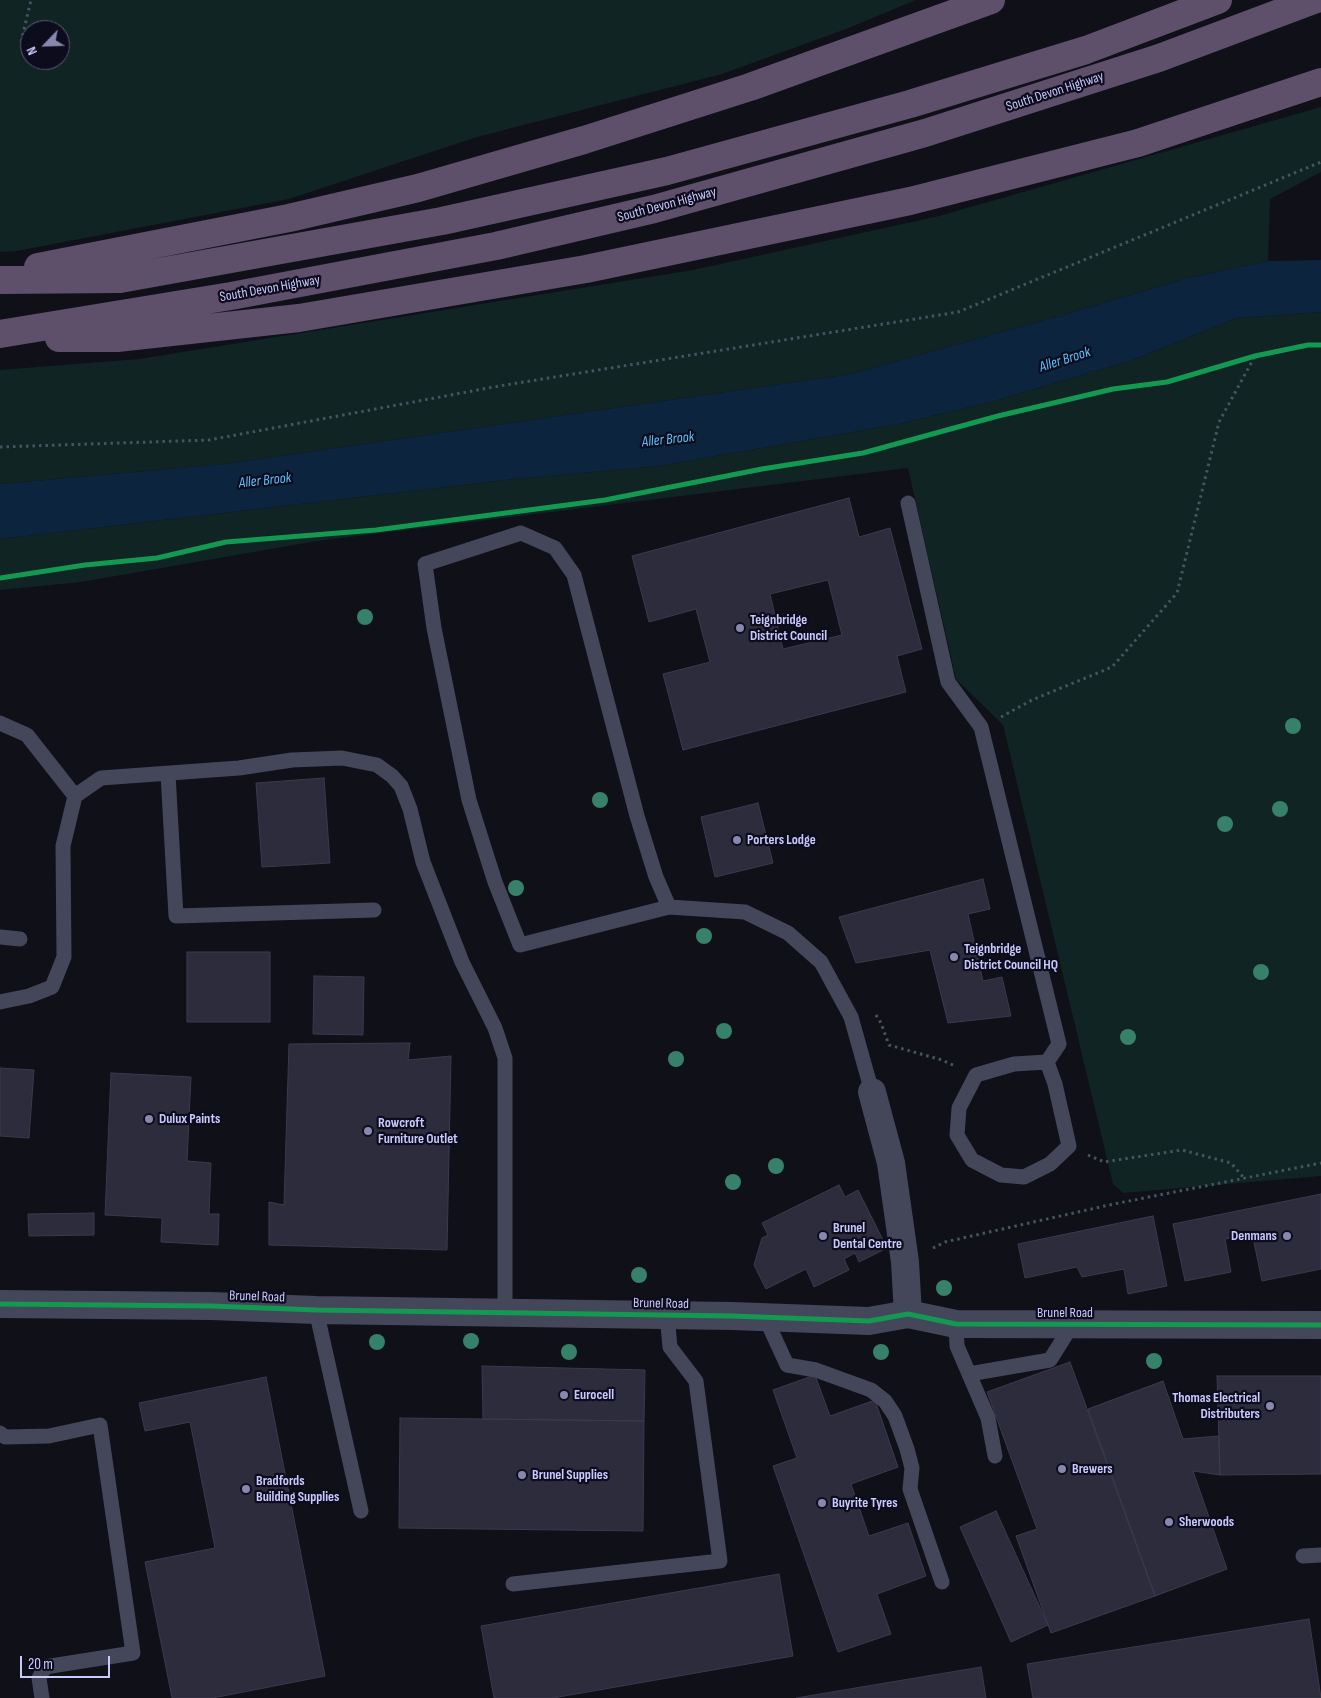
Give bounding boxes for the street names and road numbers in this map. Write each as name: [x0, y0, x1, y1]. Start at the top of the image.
street label: South Devon Highway: [1004, 68, 1106, 116]
street label: South Devon Highway: [616, 184, 718, 226]
street label: South Devon Highway: [219, 272, 321, 306]
street label: Brunel Road: [229, 1288, 285, 1306]
street label: Brunel Road: [633, 1295, 689, 1313]
street label: Brunel Road: [1037, 1305, 1093, 1321]

